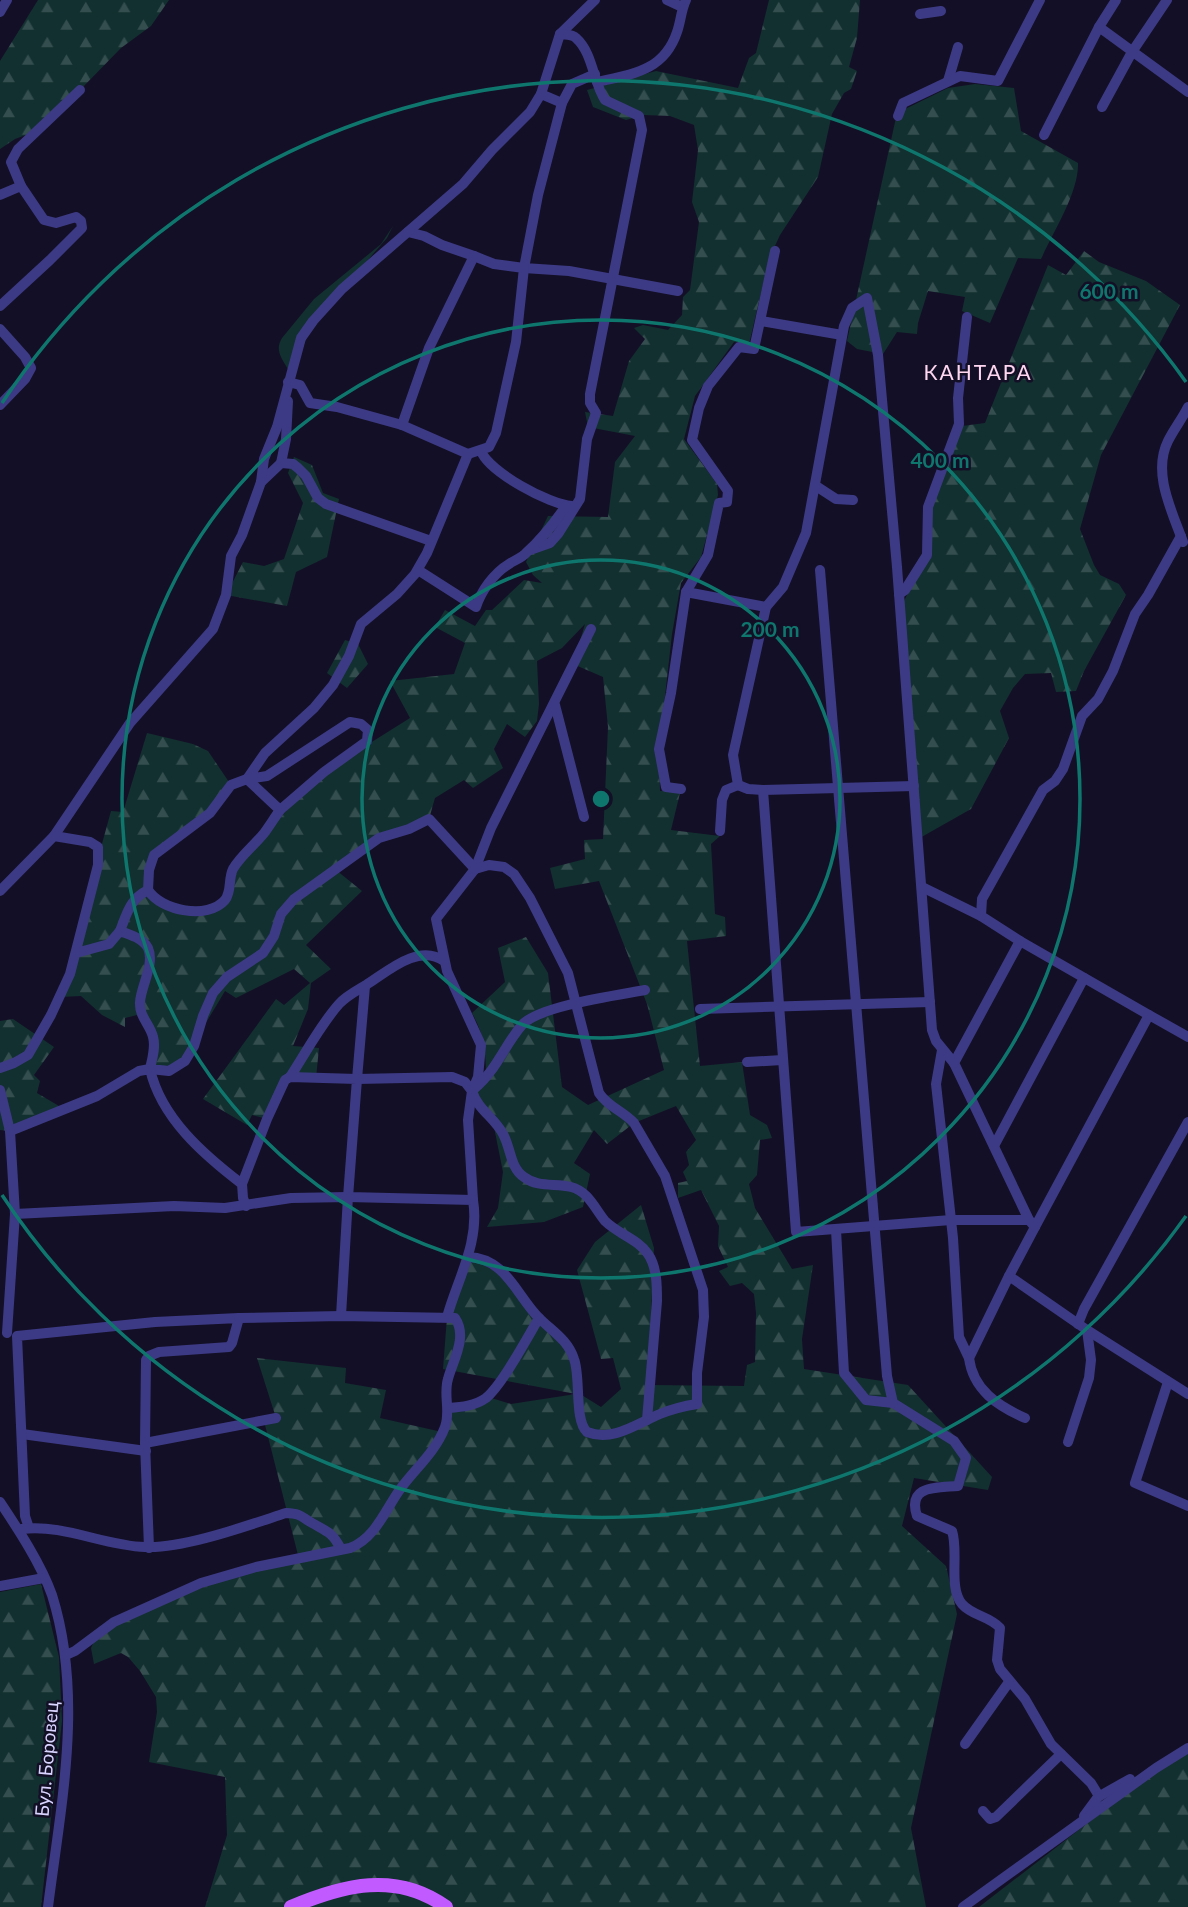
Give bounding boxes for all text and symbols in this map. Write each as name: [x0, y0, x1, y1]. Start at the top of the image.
text: 600 m: [1079, 278, 1139, 303]
district label: КАНТАРА: [923, 359, 1033, 384]
text: 400 m: [910, 447, 970, 472]
text: 200 m: [740, 616, 800, 641]
centre of rings: [589, 787, 613, 811]
street label: Бул. Боровец: [30, 1700, 63, 1818]

